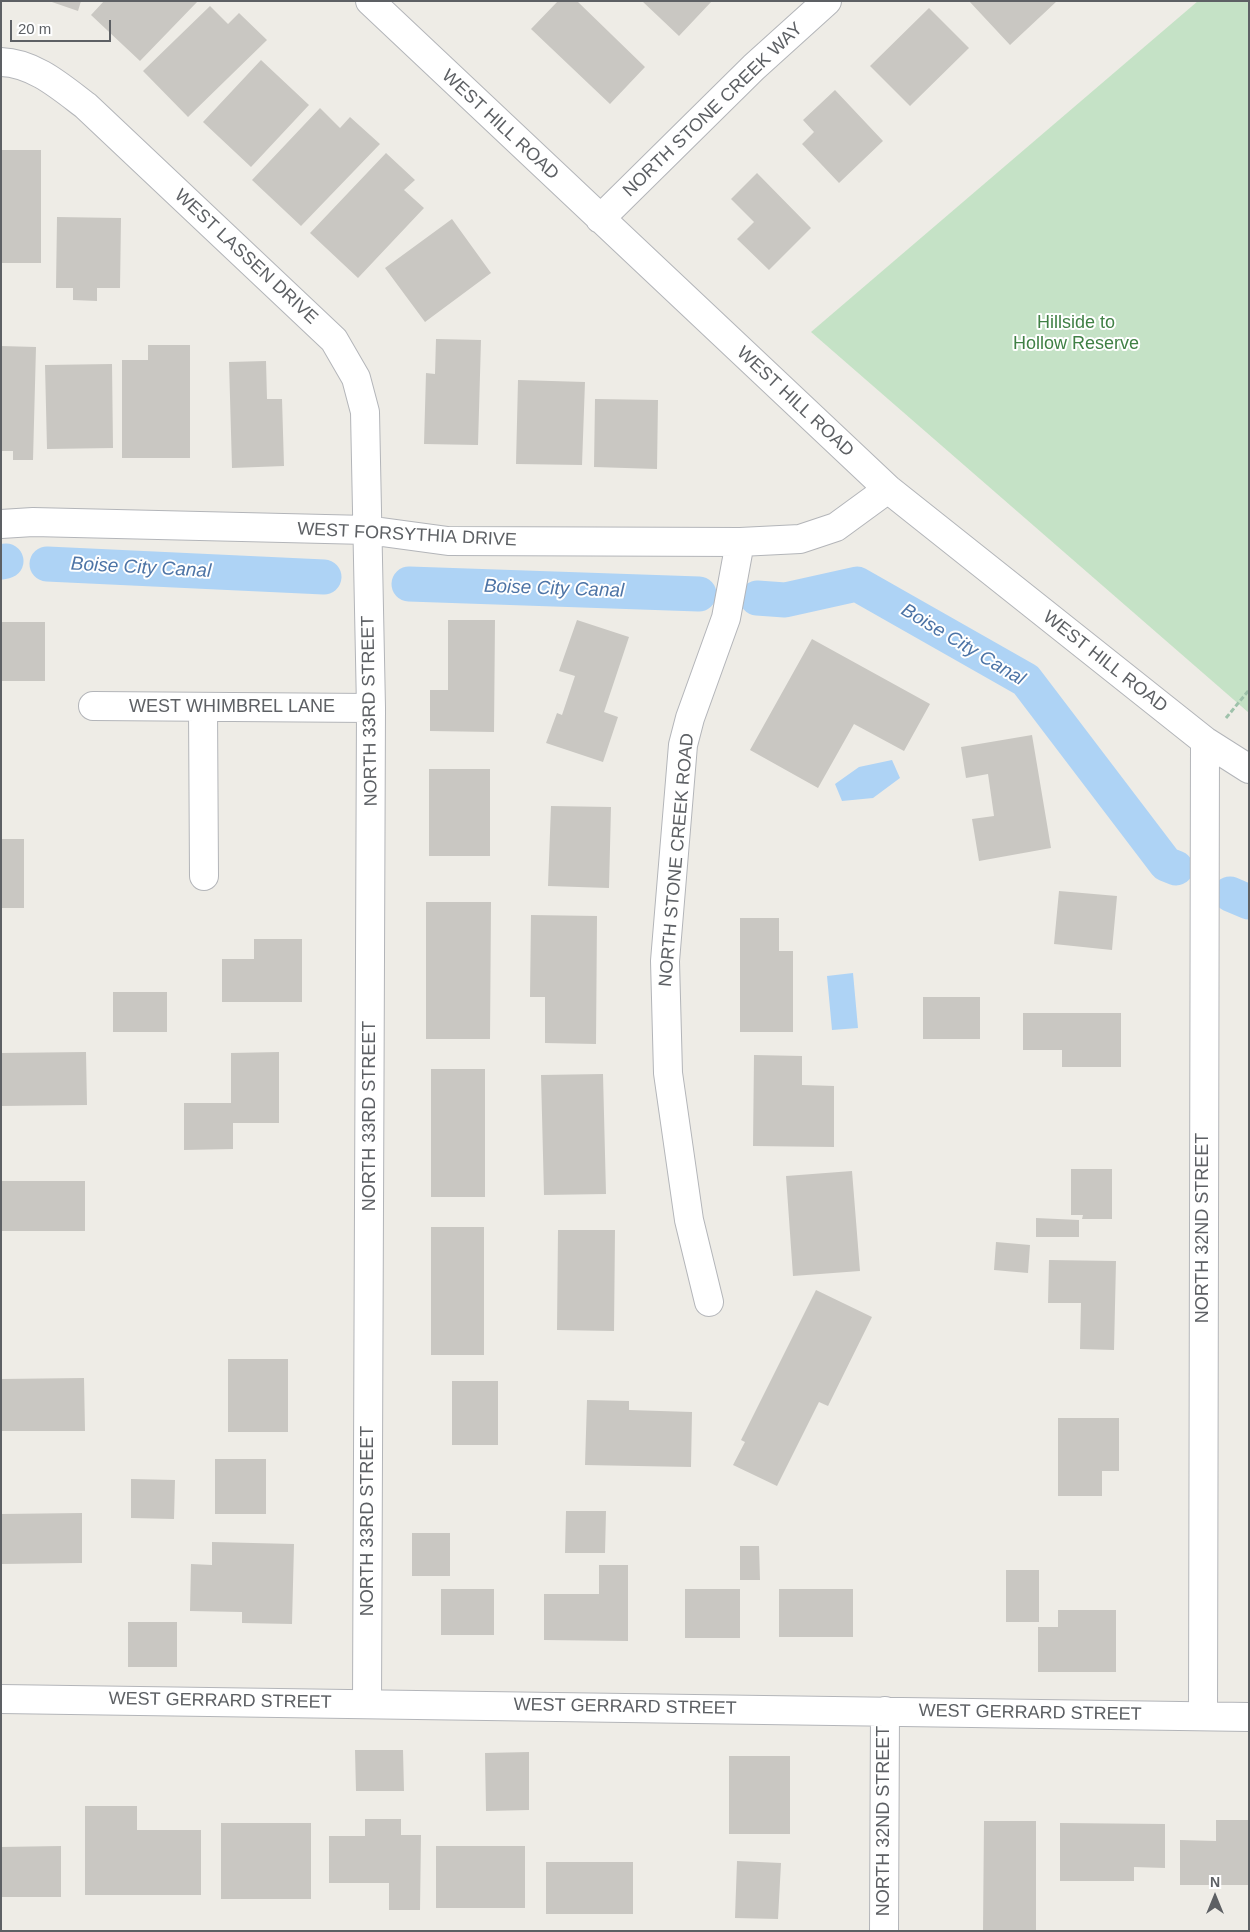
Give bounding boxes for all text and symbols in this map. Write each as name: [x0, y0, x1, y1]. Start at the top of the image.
scale bar: [12, 10, 114, 42]
street label: NORTH STONE CREEK WAY: [619, 18, 807, 202]
text: 20 m: [18, 20, 51, 37]
street label: WEST HILL ROAD: [437, 65, 563, 185]
street label: WEST LASSEN DRIVE: [170, 185, 322, 329]
park label: Hillside to Hollow Reserve: [1013, 312, 1139, 354]
street label: WEST HILL ROAD: [732, 342, 858, 462]
street label: WEST FORSYTHIA DRIVE: [297, 518, 517, 552]
water label: Boise City Canal: [70, 553, 212, 583]
water label: Boise City Canal: [483, 575, 625, 603]
water label: Boise City Canal: [897, 599, 1029, 691]
street label: WEST HILL ROAD: [1038, 607, 1172, 717]
street label: NORTH 33RD STREET: [358, 615, 382, 807]
street label: WEST WHIMBREL LANE: [129, 696, 335, 718]
street label: NORTH STONE CREEK ROAD: [655, 732, 699, 988]
street label: NORTH 33RD STREET: [359, 1021, 381, 1211]
street label: NORTH 32ND STREET: [1192, 1133, 1214, 1323]
street label: NORTH 33RD STREET: [357, 1426, 379, 1616]
street label: WEST GERRARD STREET: [108, 1688, 332, 1714]
street label: WEST GERRARD STREET: [513, 1694, 737, 1720]
street label: WEST GERRARD STREET: [918, 1700, 1142, 1726]
street label: NORTH 32ND STREET: [873, 1726, 895, 1916]
north arrow: [1190, 1872, 1240, 1922]
text: N: [1210, 1874, 1220, 1890]

